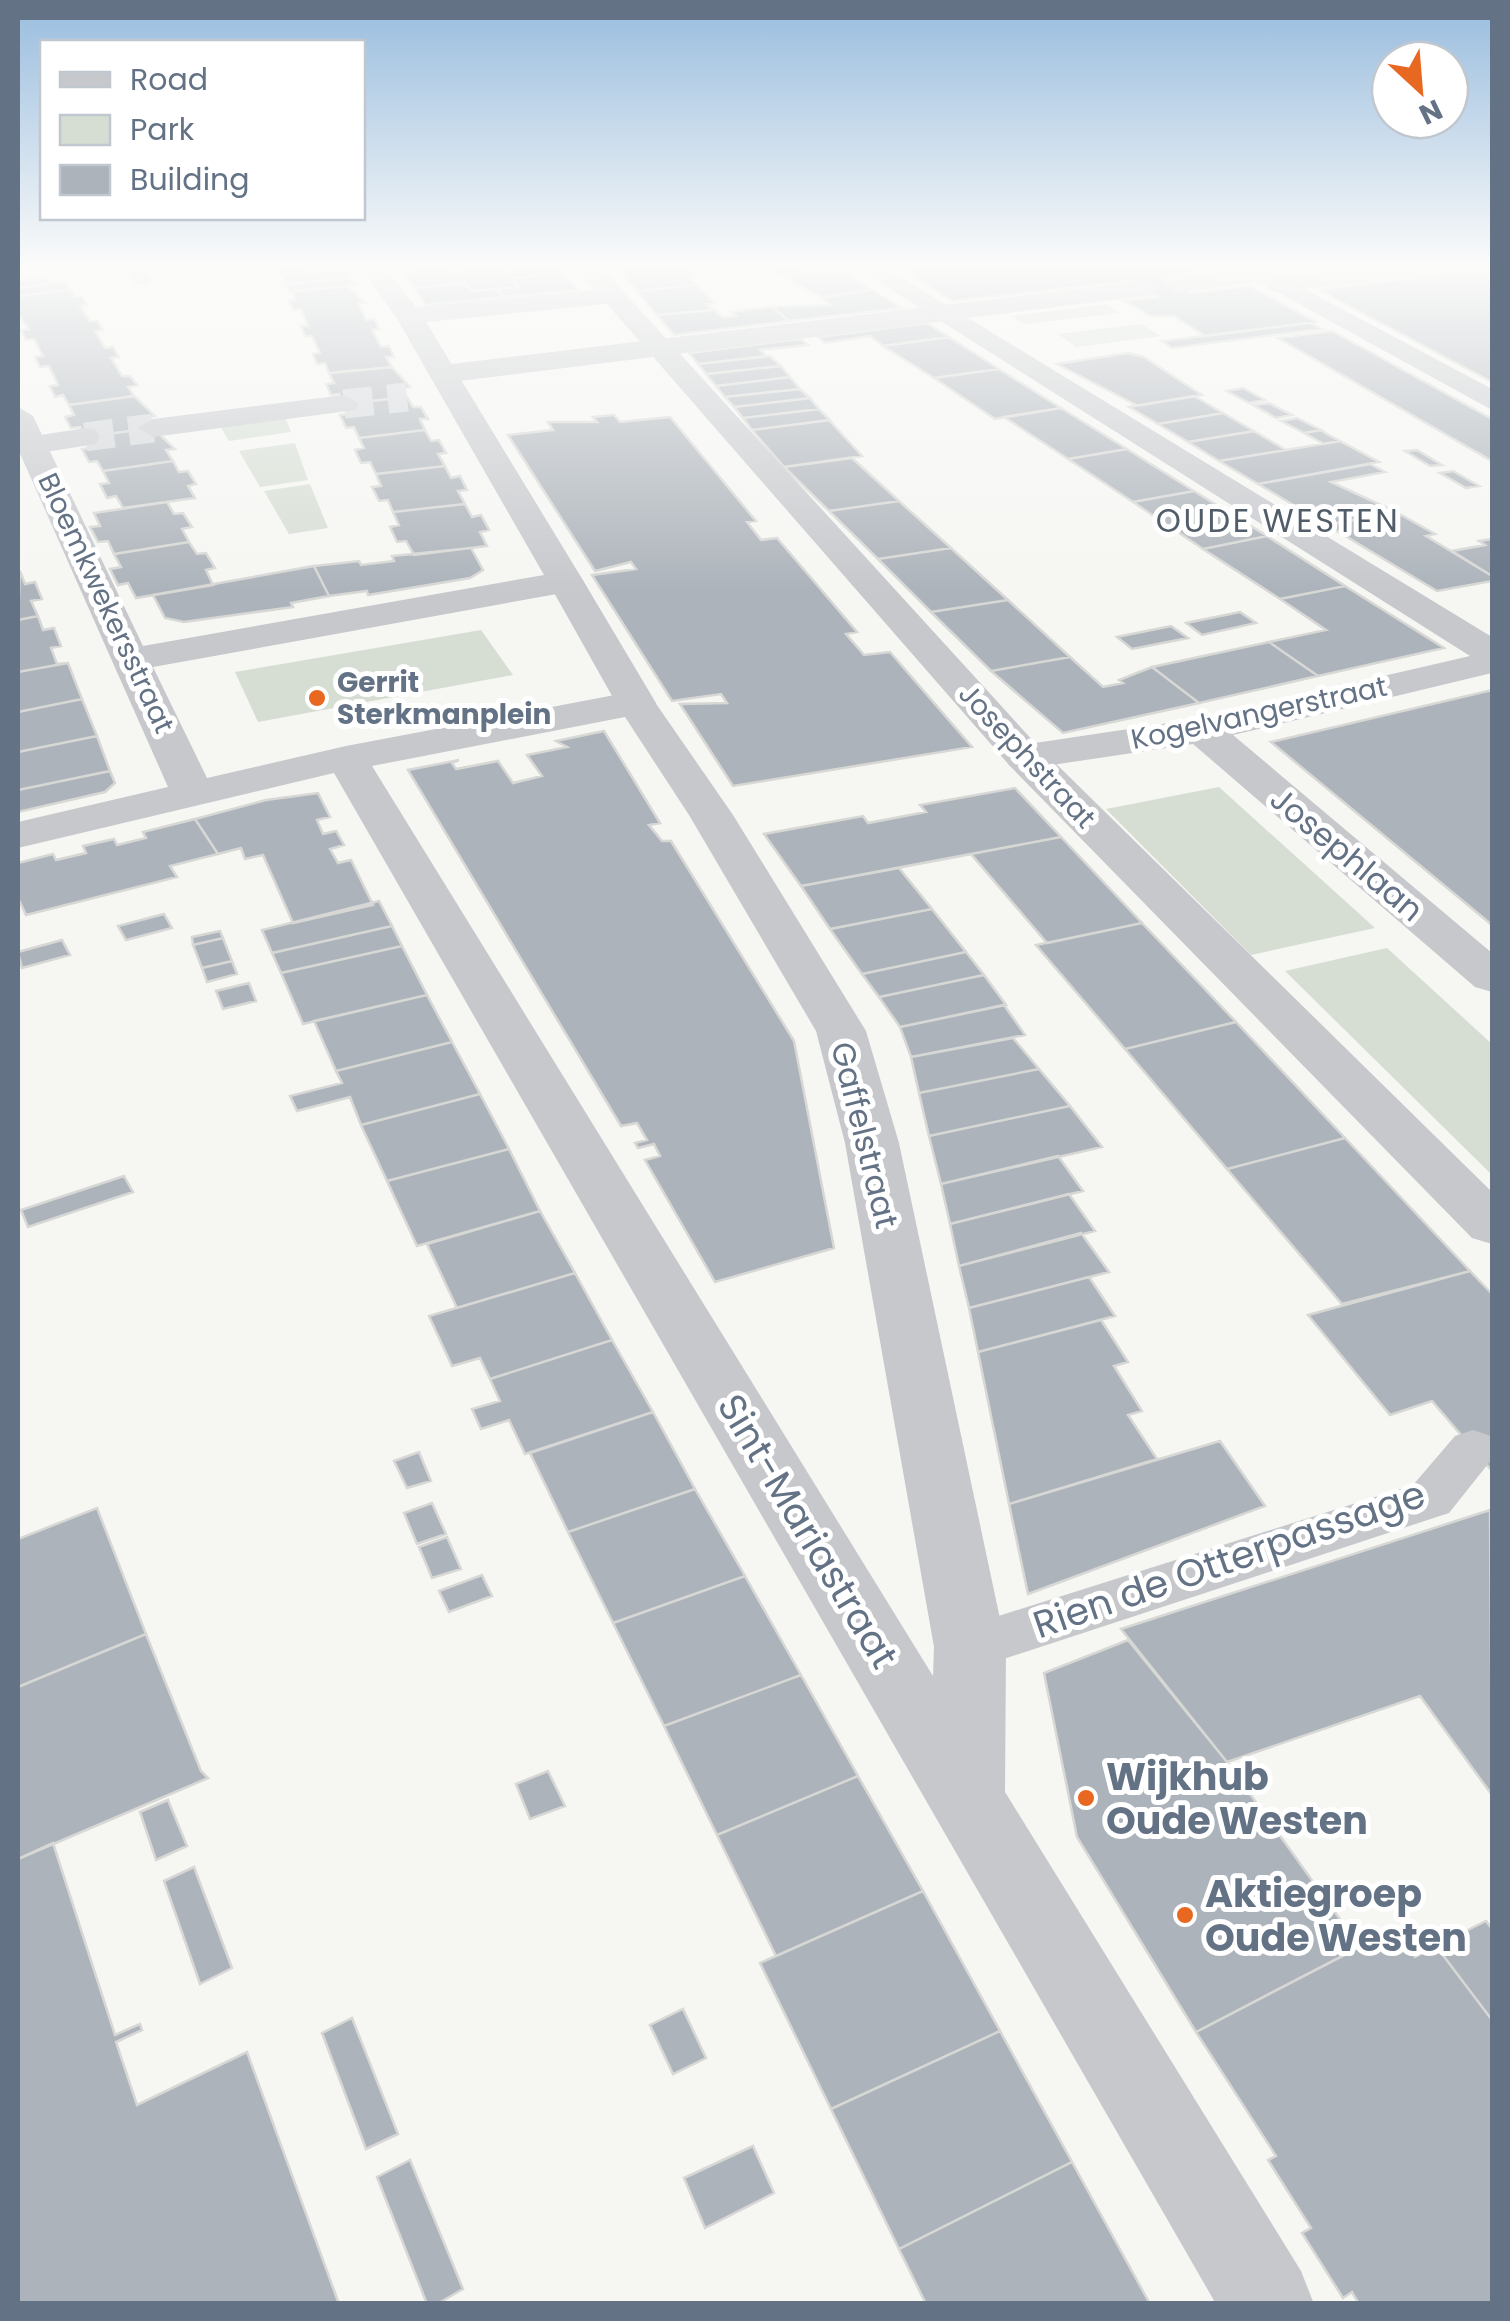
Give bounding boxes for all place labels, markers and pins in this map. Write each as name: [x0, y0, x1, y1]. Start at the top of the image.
place label: Gerrit Sterkmanplein: [337, 663, 551, 734]
marker: Gerrit Sterkmanplein: [306, 687, 328, 709]
place label: Wijkhub Oude Westen: [1106, 1750, 1368, 1847]
marker: Wijkhub Oude Westen: [1075, 1787, 1097, 1809]
place label: Aktiegroep Oude Westen: [1205, 1867, 1467, 1964]
marker: Aktiegroep Oude Westen: [1174, 1904, 1196, 1926]

